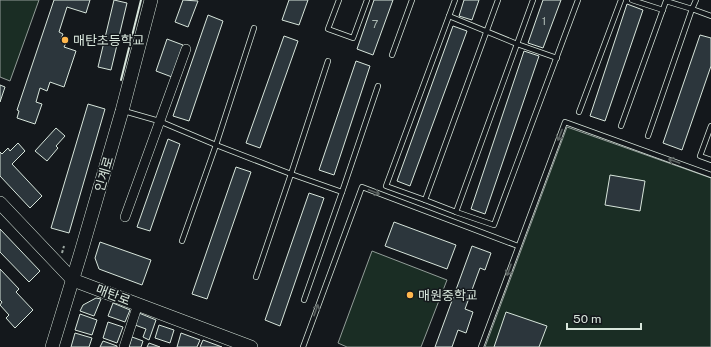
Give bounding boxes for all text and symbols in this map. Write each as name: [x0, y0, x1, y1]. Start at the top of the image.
house number: 1: [542, 15, 546, 27]
house number: 7: [372, 18, 379, 30]
place label: 매탄초등학교: [73, 33, 145, 48]
marker: 매탄초등학교: [60, 35, 70, 45]
one-way arrow: [556, 129, 564, 141]
street label: 인계로: [92, 155, 116, 193]
one-way arrow: [669, 157, 681, 165]
one-way arrow: [367, 188, 379, 196]
one-way arrow: [505, 263, 513, 275]
street label: 매탄로: [94, 282, 132, 308]
place label: 매원중학교: [418, 288, 478, 303]
marker: 매원중학교: [405, 290, 415, 300]
one-way arrow: [313, 305, 321, 317]
scale bar: [567, 305, 641, 331]
text: 50 m: [573, 312, 601, 326]

